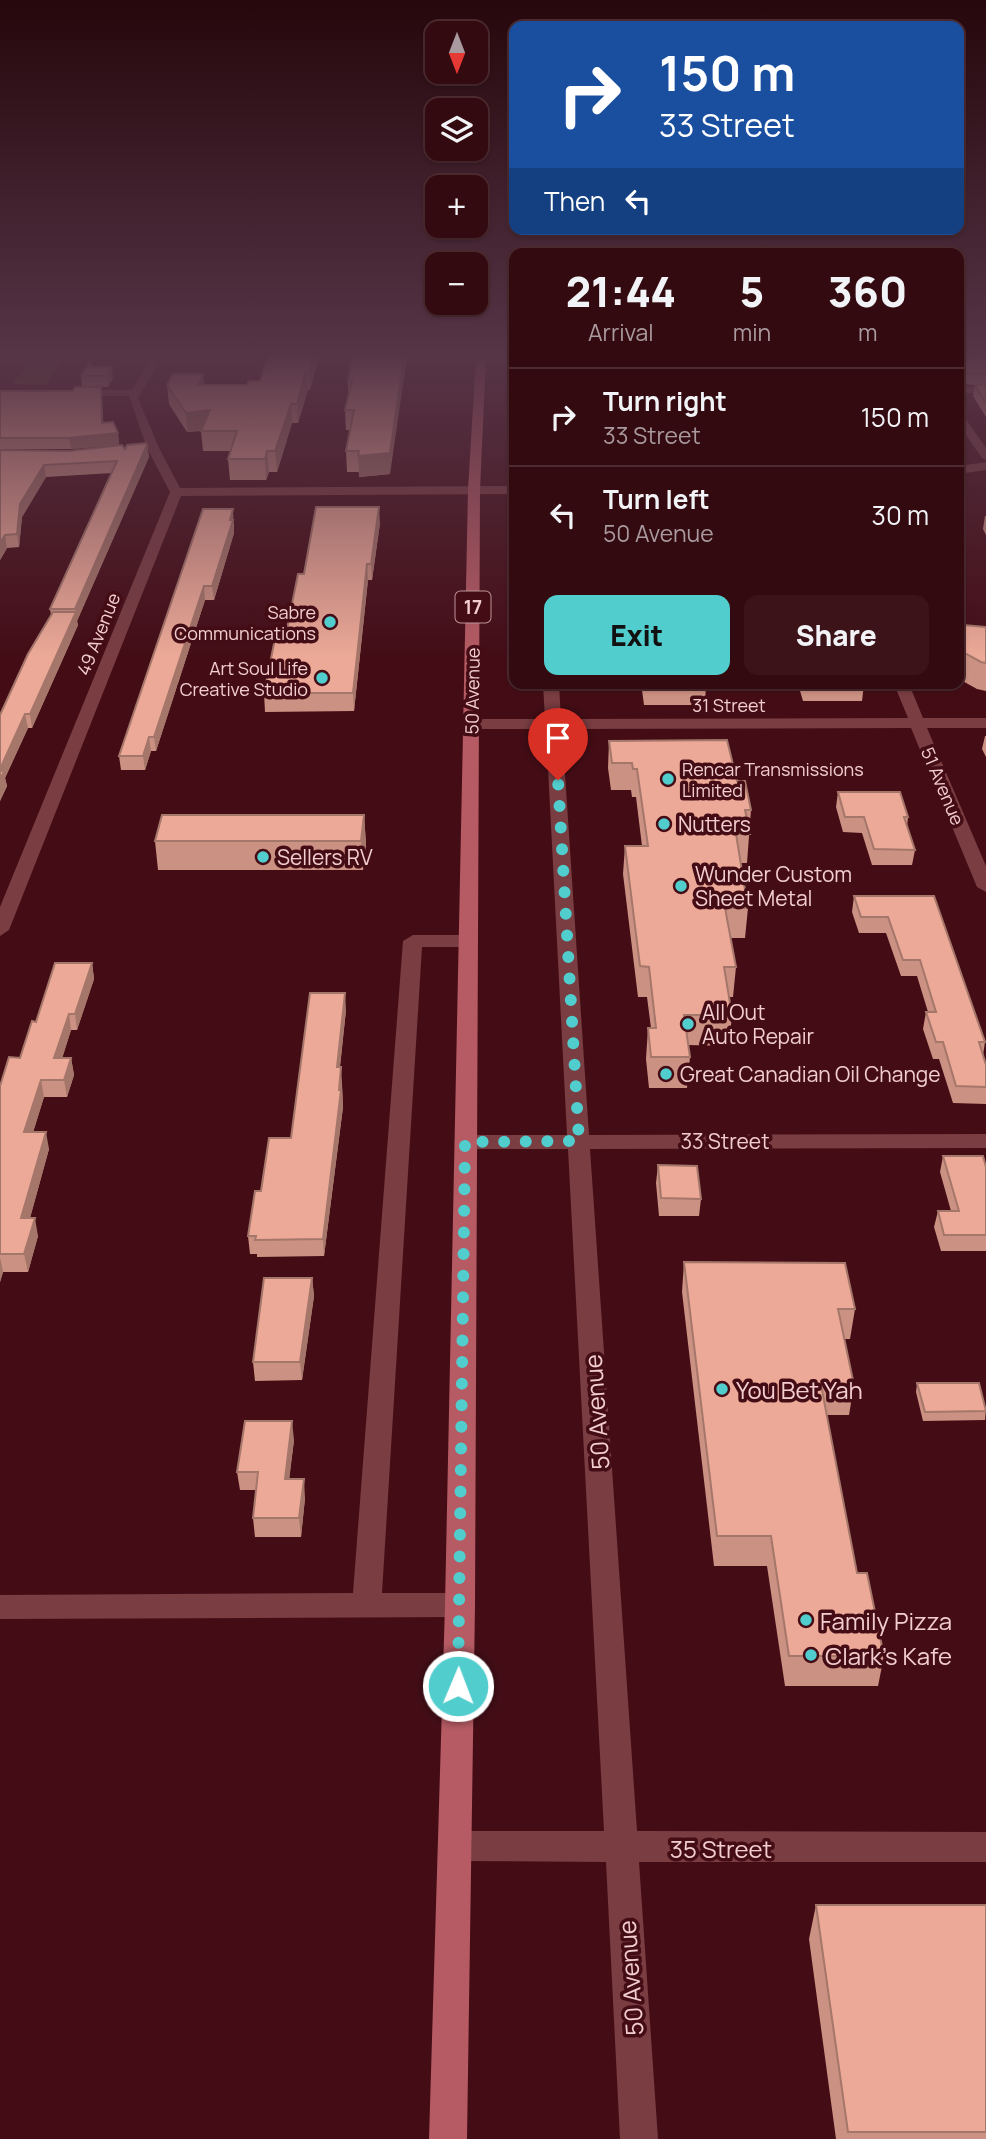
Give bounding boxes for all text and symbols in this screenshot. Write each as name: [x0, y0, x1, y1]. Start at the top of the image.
north arrow: [425, 21, 488, 84]
map controls: [425, 21, 488, 315]
text: 150 m: [659, 39, 795, 106]
icon: right: [544, 49, 635, 140]
button: layers: [425, 98, 488, 161]
text: 33 Street: [659, 103, 795, 147]
button: +: [425, 175, 488, 238]
icon: left: [619, 182, 657, 220]
text: Then: [544, 183, 605, 219]
button: −: [425, 252, 488, 315]
text: 21:44: [566, 262, 676, 320]
text: 5: [740, 262, 764, 320]
text: 360: [828, 262, 907, 320]
text: Arrival: [588, 316, 654, 348]
text: min: [733, 316, 771, 348]
text: m: [858, 316, 877, 348]
text: Turn right: [603, 383, 727, 419]
icon: right: [544, 398, 582, 436]
text: 150 m: [861, 399, 929, 435]
text: 33 Street: [603, 419, 701, 451]
text: Turn left: [603, 481, 710, 517]
icon: left: [544, 496, 582, 534]
text: 30 m: [872, 497, 929, 533]
text: 50 Avenue: [603, 517, 714, 549]
street label: 49 Avenue: [71, 589, 125, 679]
road number: 17: [456, 592, 490, 622]
button: Exit: [544, 595, 730, 675]
button: Share: [744, 595, 929, 675]
place label: Sabre Communications: [174, 600, 316, 645]
marker: Sabre Communications: [322, 614, 338, 630]
street label: 50 Avenue: [459, 647, 485, 735]
place label: Art Soul Life Creative Studio: [180, 656, 308, 701]
marker: Art Soul Life Creative Studio: [314, 670, 330, 686]
street label: 31 Street: [692, 693, 766, 717]
pin: [528, 708, 588, 780]
icon: arrive: [539, 719, 577, 757]
street label: 51 Avenue: [916, 743, 970, 829]
place label: Rencar Transmissions Limited: [682, 757, 864, 802]
marker: Rencar Transmissions Limited: [660, 771, 676, 787]
place label: Nutters: [678, 810, 751, 838]
marker: Nutters: [656, 816, 672, 832]
place label: Sellers RV: [277, 843, 373, 871]
marker: Sellers RV: [255, 849, 271, 865]
place label: Wunder Custom Sheet Metal: [695, 860, 852, 912]
marker: Wunder Custom Sheet Metal: [673, 878, 689, 894]
place label: All Out Auto Repair: [702, 998, 815, 1050]
marker: All Out Auto Repair: [680, 1016, 696, 1032]
place label: Great Canadian Oil Change: [680, 1060, 941, 1088]
marker: Great Canadian Oil Change: [658, 1066, 674, 1082]
street label: 33 Street: [680, 1127, 770, 1155]
street label: 50 Avenue: [576, 1353, 616, 1471]
place label: You Bet Yah: [736, 1373, 863, 1406]
marker: You Bet Yah: [714, 1381, 730, 1397]
place label: Family Pizza: [820, 1604, 952, 1637]
marker: Family Pizza: [798, 1612, 814, 1628]
place label: Clark's Kafe: [825, 1639, 952, 1672]
marker: Clark's Kafe: [803, 1647, 819, 1663]
position arrow: [421, 1649, 495, 1723]
street label: 35 Street: [670, 1832, 772, 1865]
street label: 50 Avenue: [610, 1919, 650, 2037]

